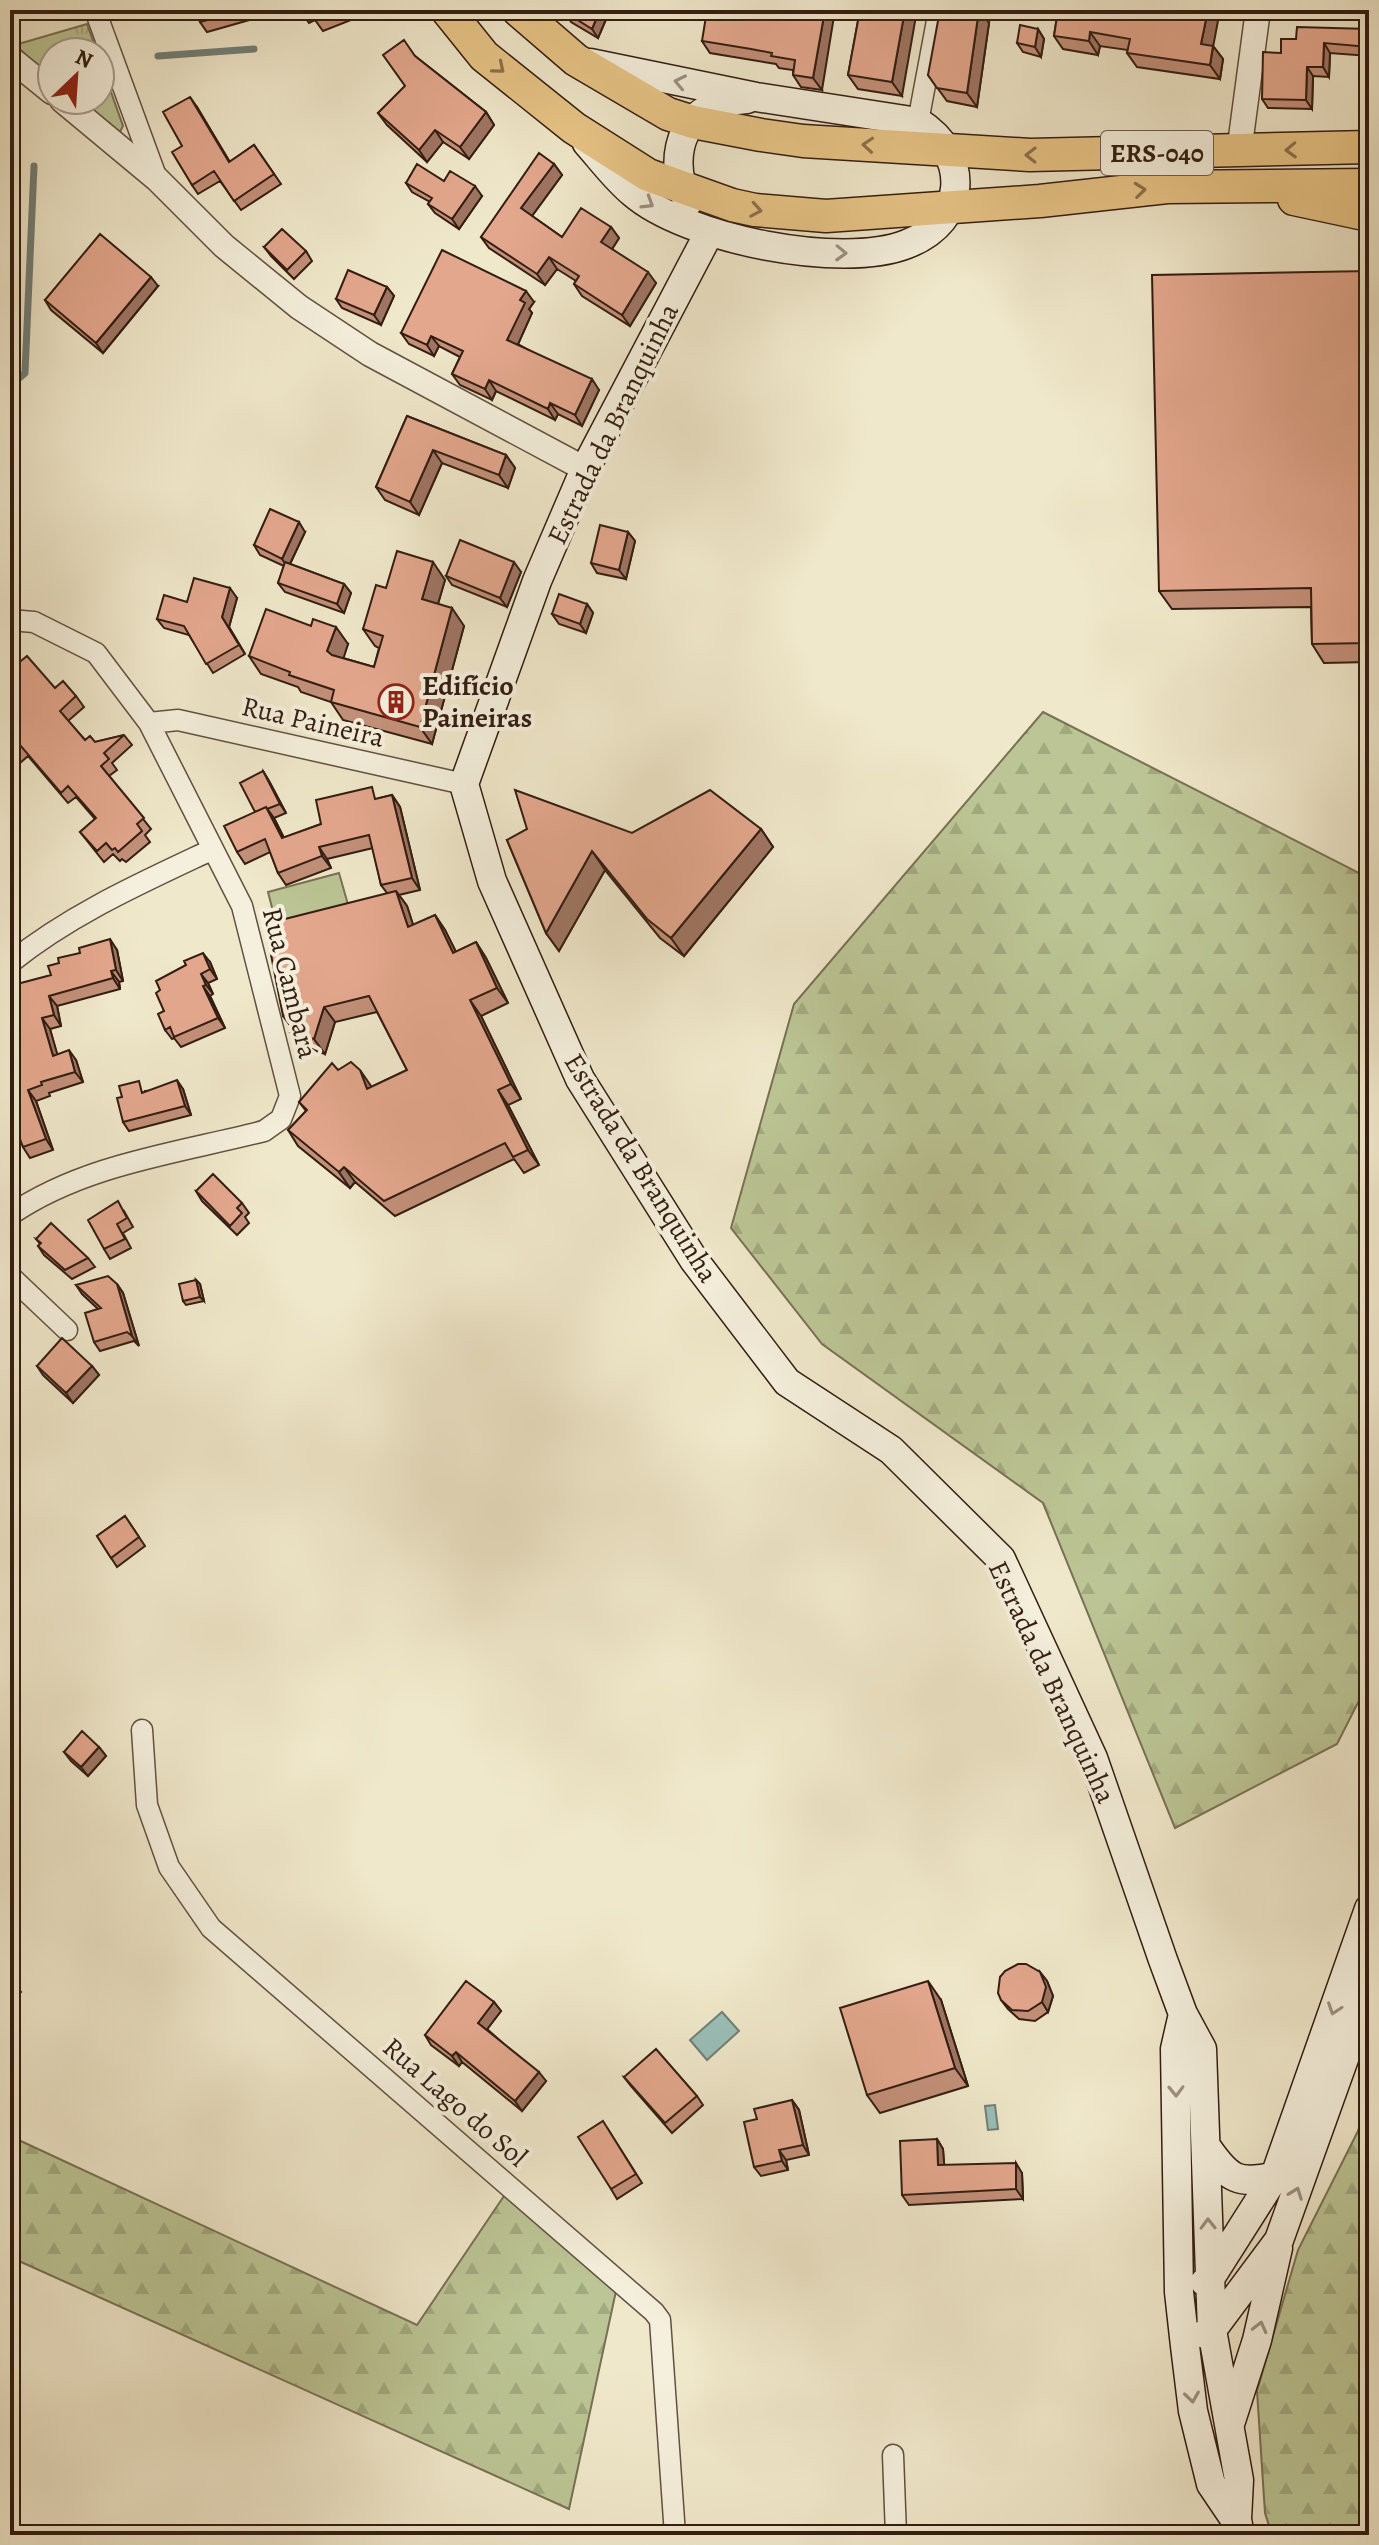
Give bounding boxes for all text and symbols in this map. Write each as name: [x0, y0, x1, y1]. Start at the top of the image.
north arrow: [36, 36, 116, 116]
text: N: [70, 42, 98, 76]
one-way arrow: [490, 58, 504, 73]
one-way arrow: [673, 74, 687, 91]
road number: ERS-040: [1101, 131, 1213, 175]
one-way arrow: [861, 137, 874, 154]
one-way arrow: [1284, 141, 1297, 158]
one-way arrow: [1024, 146, 1037, 163]
one-way arrow: [1134, 182, 1147, 199]
one-way arrow: [639, 193, 654, 208]
one-way arrow: [749, 200, 763, 217]
one-way arrow: [835, 245, 848, 262]
street label: Estrada da Branquinha: [538, 297, 688, 551]
place label: Edifício Paineiras: [422, 667, 532, 737]
building icon: Edifício Paineiras: [377, 683, 415, 721]
street label: Rua Paineira: [238, 687, 388, 757]
street label: Rua Cambará: [253, 903, 327, 1063]
street label: Estrada da Branquinha: [555, 1046, 727, 1290]
street label: Estrada da Branquinha: [979, 1554, 1125, 1810]
one-way arrow: [1327, 2001, 1344, 2015]
street label: Rua Lago do Sol: [374, 2028, 536, 2176]
one-way arrow: [1167, 2085, 1185, 2098]
one-way arrow: [1286, 2187, 1303, 2201]
one-way arrow: [1200, 2217, 1217, 2230]
one-way arrow: [1250, 2321, 1267, 2335]
one-way arrow: [1183, 2391, 1200, 2404]

